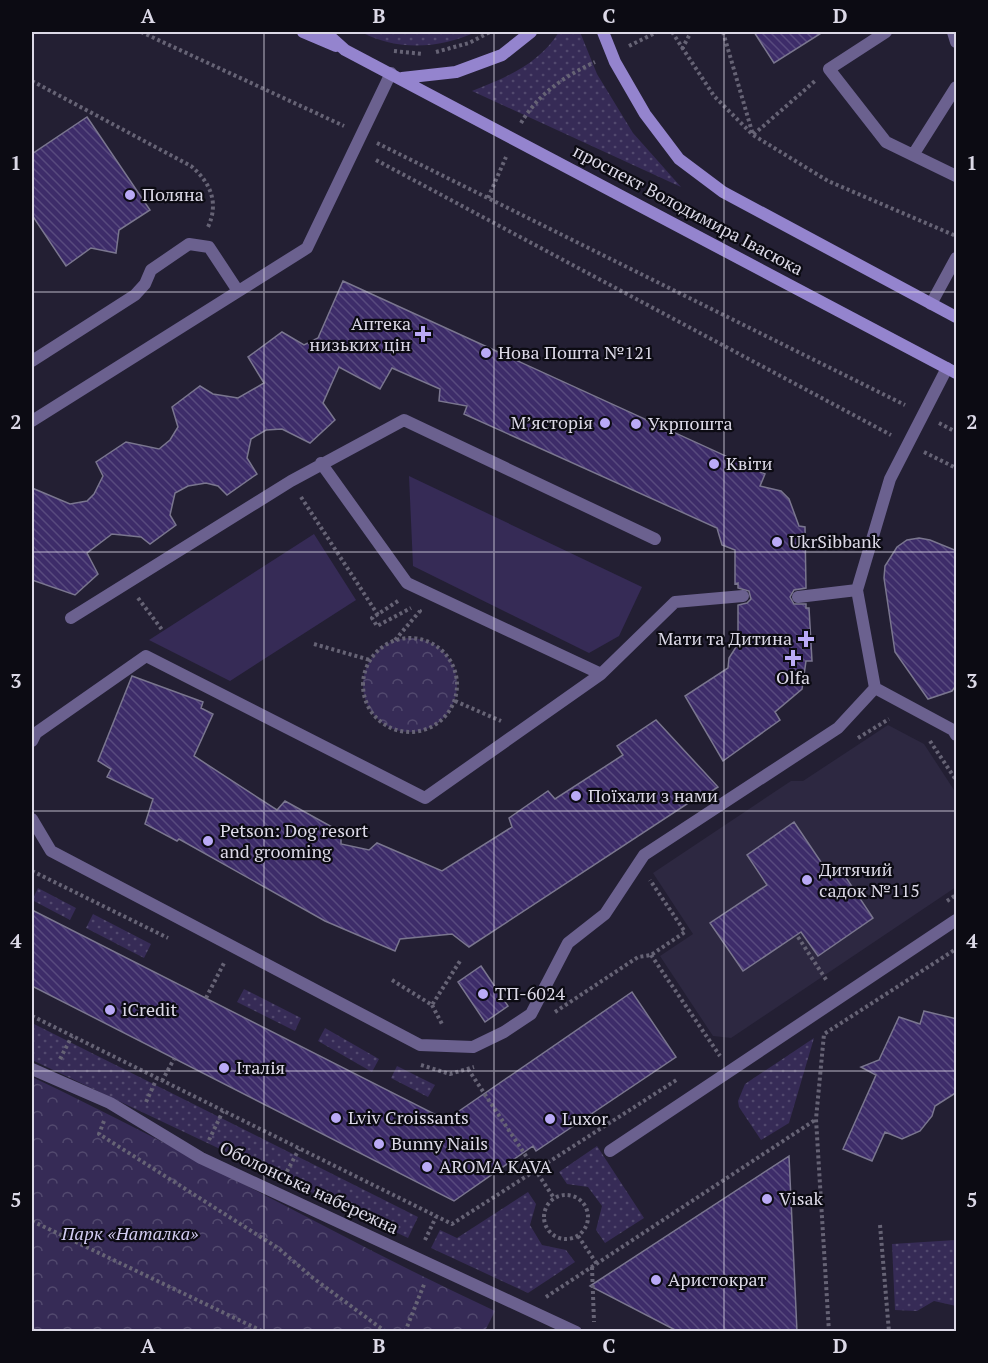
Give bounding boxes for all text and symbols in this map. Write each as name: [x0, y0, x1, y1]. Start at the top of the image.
text: A: [141, 2, 156, 29]
text: B: [373, 2, 386, 29]
text: C: [602, 2, 616, 29]
text: D: [833, 2, 847, 29]
street label: проспект Володимира Івасюка: [569, 138, 808, 280]
text: 1: [10, 149, 22, 176]
text: 1: [966, 149, 978, 176]
place label: Поляна: [142, 182, 204, 206]
marker: Поляна: [123, 188, 137, 202]
place label: Аптека низьких цін: [309, 311, 411, 356]
marker: Аптека низьких цін: [416, 327, 430, 341]
place label: Нова Пошта №121: [498, 340, 653, 364]
marker: Нова Пошта №121: [479, 346, 493, 360]
text: 2: [10, 408, 22, 435]
text: 2: [966, 408, 978, 435]
place label: Мʼясторія: [511, 410, 593, 434]
place label: Укрпошта: [648, 411, 733, 435]
marker: Мʼясторія: [598, 416, 612, 430]
marker: Укрпошта: [629, 417, 643, 431]
place label: Квiти: [726, 451, 773, 475]
marker: Квiти: [707, 457, 721, 471]
place label: UkrSibbank: [789, 529, 882, 553]
marker: UkrSibbank: [770, 535, 784, 549]
place label: Мати та Дитина: [658, 626, 792, 650]
marker: Мати та Дитина: [797, 630, 815, 648]
marker: Olfa: [786, 651, 800, 665]
place label: Olfa: [776, 665, 810, 689]
text: 3: [10, 667, 22, 694]
text: 3: [966, 667, 978, 694]
place label: Поїхали з нами: [588, 783, 718, 807]
marker: Поїхали з нами: [569, 789, 583, 803]
place label: Petson: Dog resort and grooming: [220, 818, 369, 863]
marker: Petson: Dog resort and grooming: [201, 834, 215, 848]
place label: Дитячий садок №115: [819, 857, 920, 902]
marker: Дитячий садок №115: [800, 873, 814, 887]
text: 4: [10, 927, 22, 954]
text: 4: [966, 927, 978, 954]
place label: ТП-6024: [495, 981, 565, 1005]
marker: ТП-6024: [476, 987, 490, 1001]
place label: iCredit: [122, 997, 177, 1021]
marker: iCredit: [103, 1003, 117, 1017]
place label: Італія: [236, 1055, 285, 1079]
marker: Італія: [217, 1061, 231, 1075]
place label: Lviv Croissants: [348, 1105, 469, 1129]
place label: Luxor: [562, 1106, 608, 1130]
marker: Lviv Croissants: [329, 1111, 343, 1125]
marker: Luxor: [543, 1112, 557, 1126]
place label: Bunny Nails: [391, 1131, 488, 1155]
street label: Оболонська набережна: [216, 1135, 403, 1239]
marker: Bunny Nails: [372, 1137, 386, 1151]
place label: AROMA KAVA: [439, 1154, 553, 1178]
marker: AROMA KAVA: [420, 1160, 434, 1174]
text: 5: [10, 1186, 22, 1213]
place label: Visak: [779, 1186, 824, 1210]
text: 5: [966, 1186, 978, 1213]
marker: Visak: [760, 1192, 774, 1206]
park label: Парк «Наталка»: [61, 1221, 199, 1245]
place label: Аристократ: [668, 1267, 766, 1291]
marker: Аристократ: [649, 1273, 663, 1287]
text: A: [141, 1332, 156, 1359]
text: B: [373, 1332, 386, 1359]
text: C: [602, 1332, 616, 1359]
text: D: [833, 1332, 847, 1359]

